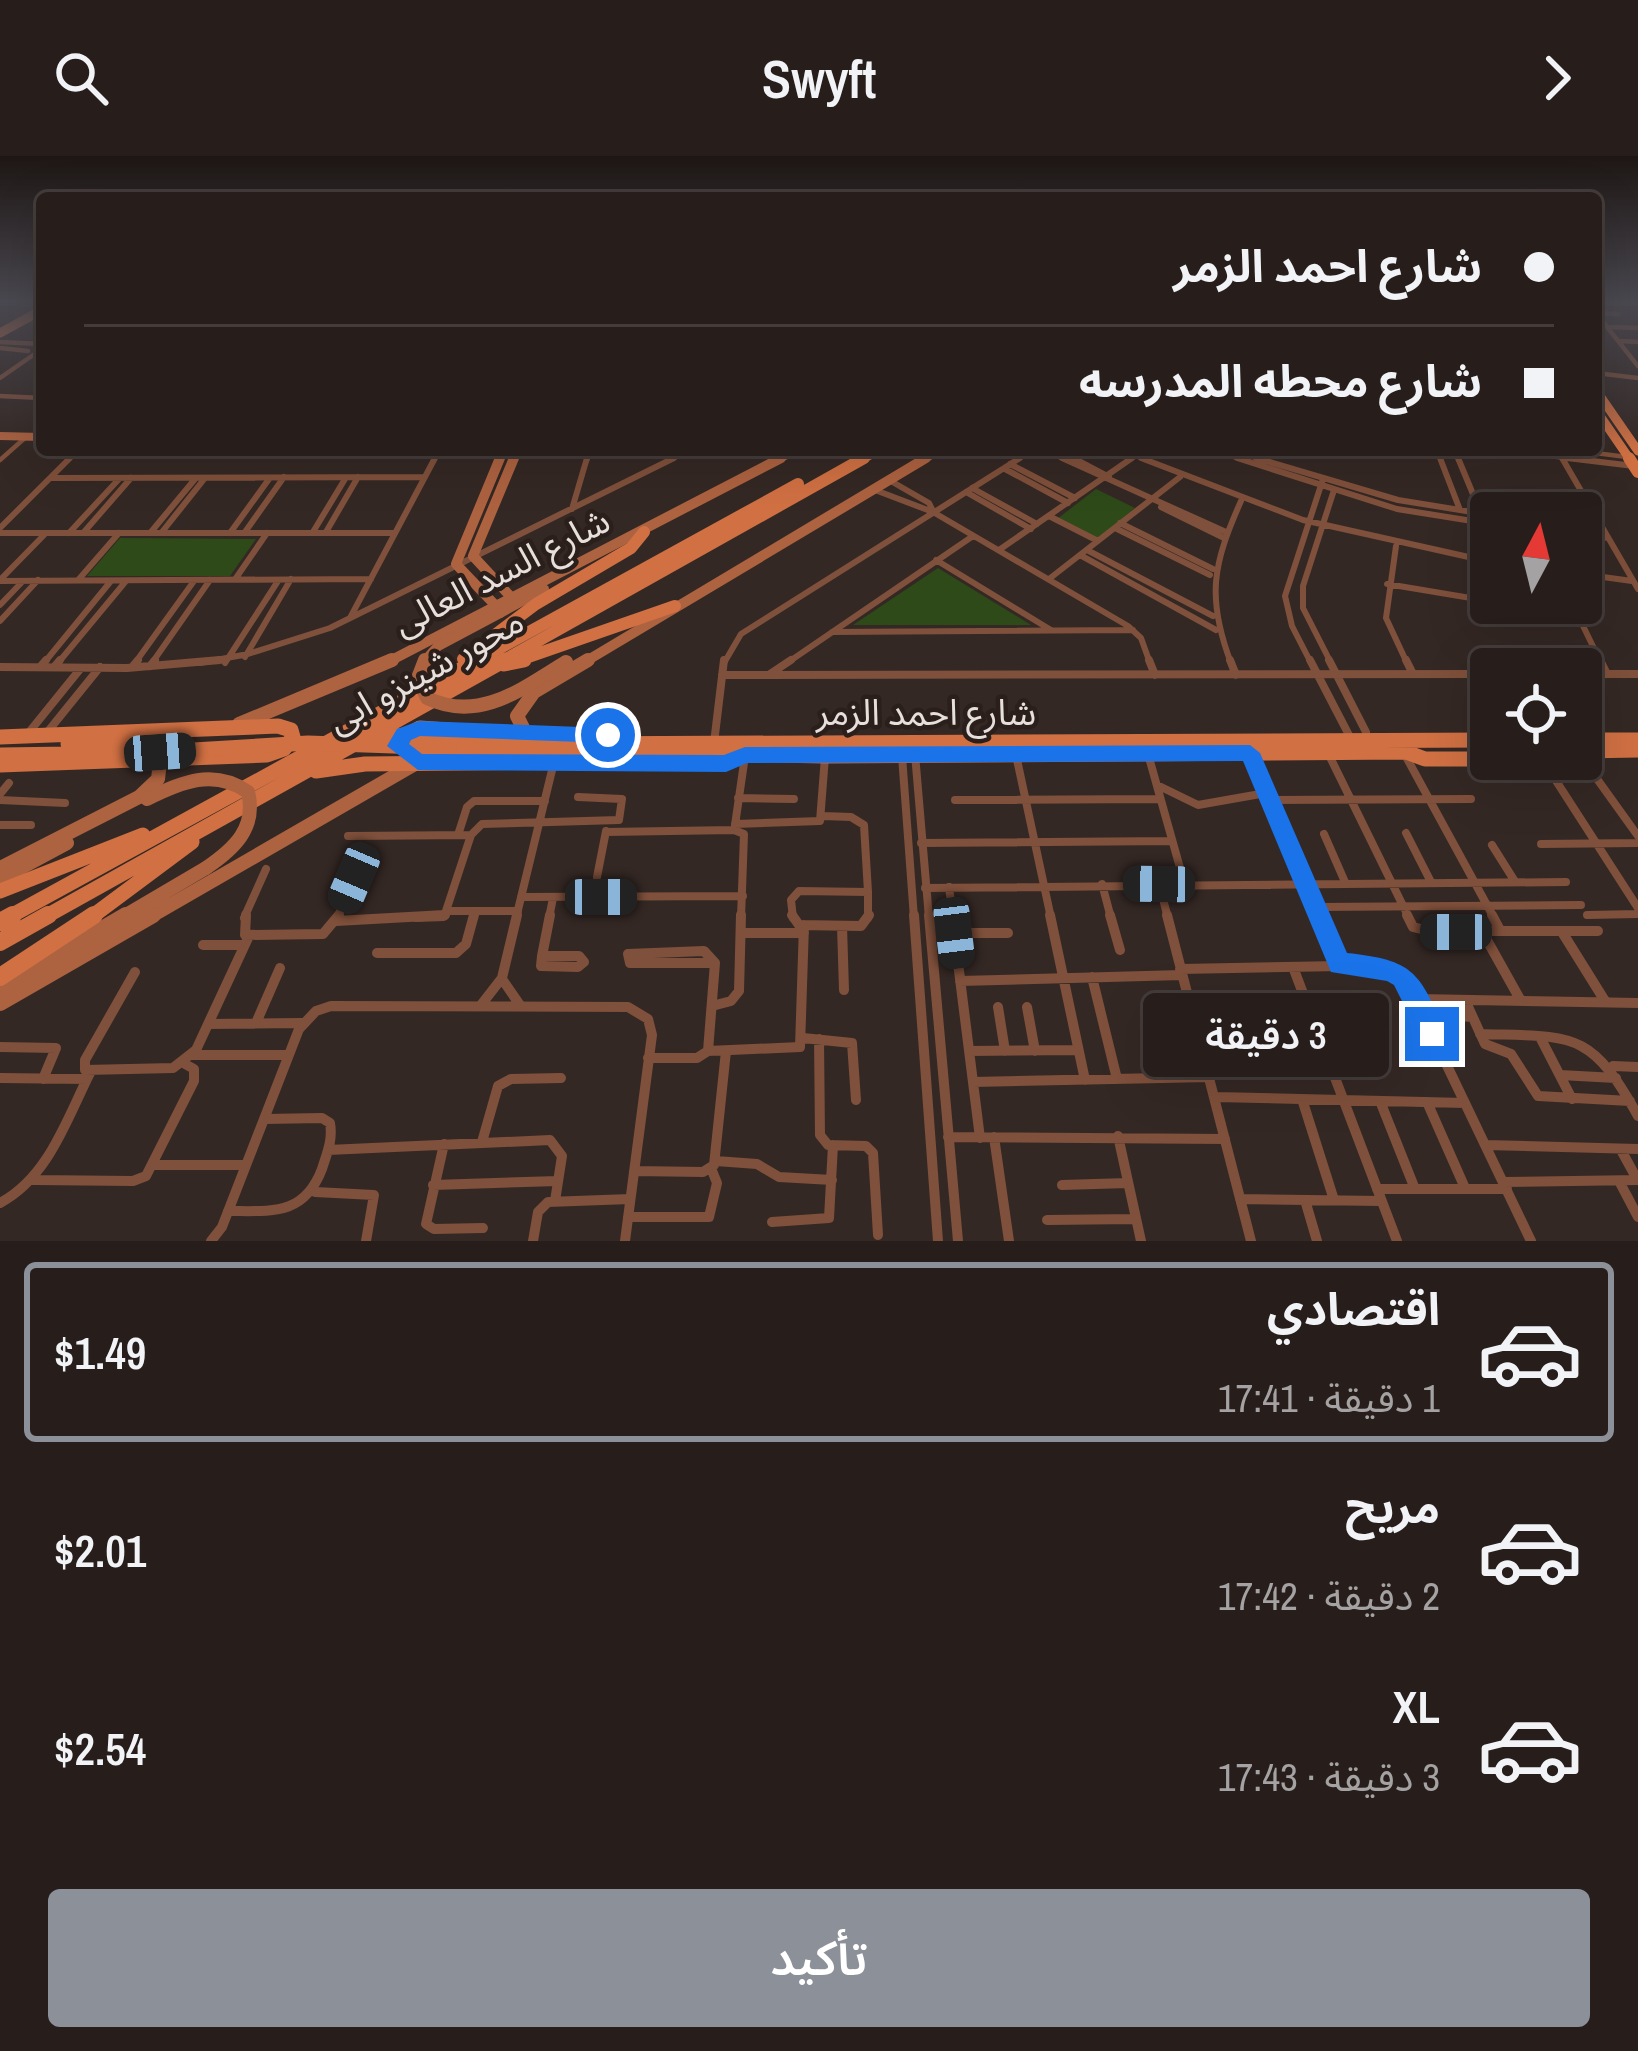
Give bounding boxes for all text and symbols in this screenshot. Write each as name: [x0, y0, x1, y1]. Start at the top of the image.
text: Swyft: [762, 42, 876, 115]
icon: search: [48, 45, 114, 111]
icon: forward: [1524, 45, 1590, 111]
text: شارع احمد الزمر: [1173, 235, 1482, 296]
text: شارع محطه المدرسه: [1079, 350, 1482, 411]
north arrow: [1470, 492, 1602, 624]
map controls: [1470, 492, 1602, 780]
street label: شارع السد العالى: [384, 496, 619, 649]
street label: محور شينزو ابى: [318, 596, 532, 744]
button: locate: [1470, 648, 1602, 780]
street label: شارع احمد الزمر: [815, 688, 1036, 739]
route start: [581, 708, 635, 762]
car: [123, 732, 197, 772]
car: [323, 838, 385, 918]
car: [1123, 865, 1195, 903]
car: [565, 879, 637, 915]
car: [932, 895, 976, 971]
car: [1420, 914, 1492, 950]
callout: 3 دقيقة: [1144, 992, 1390, 1076]
route end: [1405, 1007, 1459, 1061]
text: 3 دقيقة: [1205, 1009, 1327, 1061]
text: اقتصادي: [1267, 1278, 1440, 1339]
icon: car: [1476, 1298, 1584, 1406]
text: $1.49: [54, 1322, 146, 1383]
text: 1 دقيقة · 17:41: [1218, 1372, 1440, 1424]
text: مريح: [1345, 1476, 1440, 1537]
icon: car: [1476, 1496, 1584, 1604]
text: $2.01: [54, 1520, 146, 1581]
text: 2 دقيقة · 17:42: [1218, 1570, 1440, 1622]
text: XL: [1393, 1676, 1440, 1737]
icon: car: [1476, 1694, 1584, 1802]
text: $2.54: [54, 1718, 146, 1779]
text: 3 دقيقة · 17:43: [1218, 1751, 1440, 1803]
button: تأكيد: [48, 1889, 1590, 2027]

